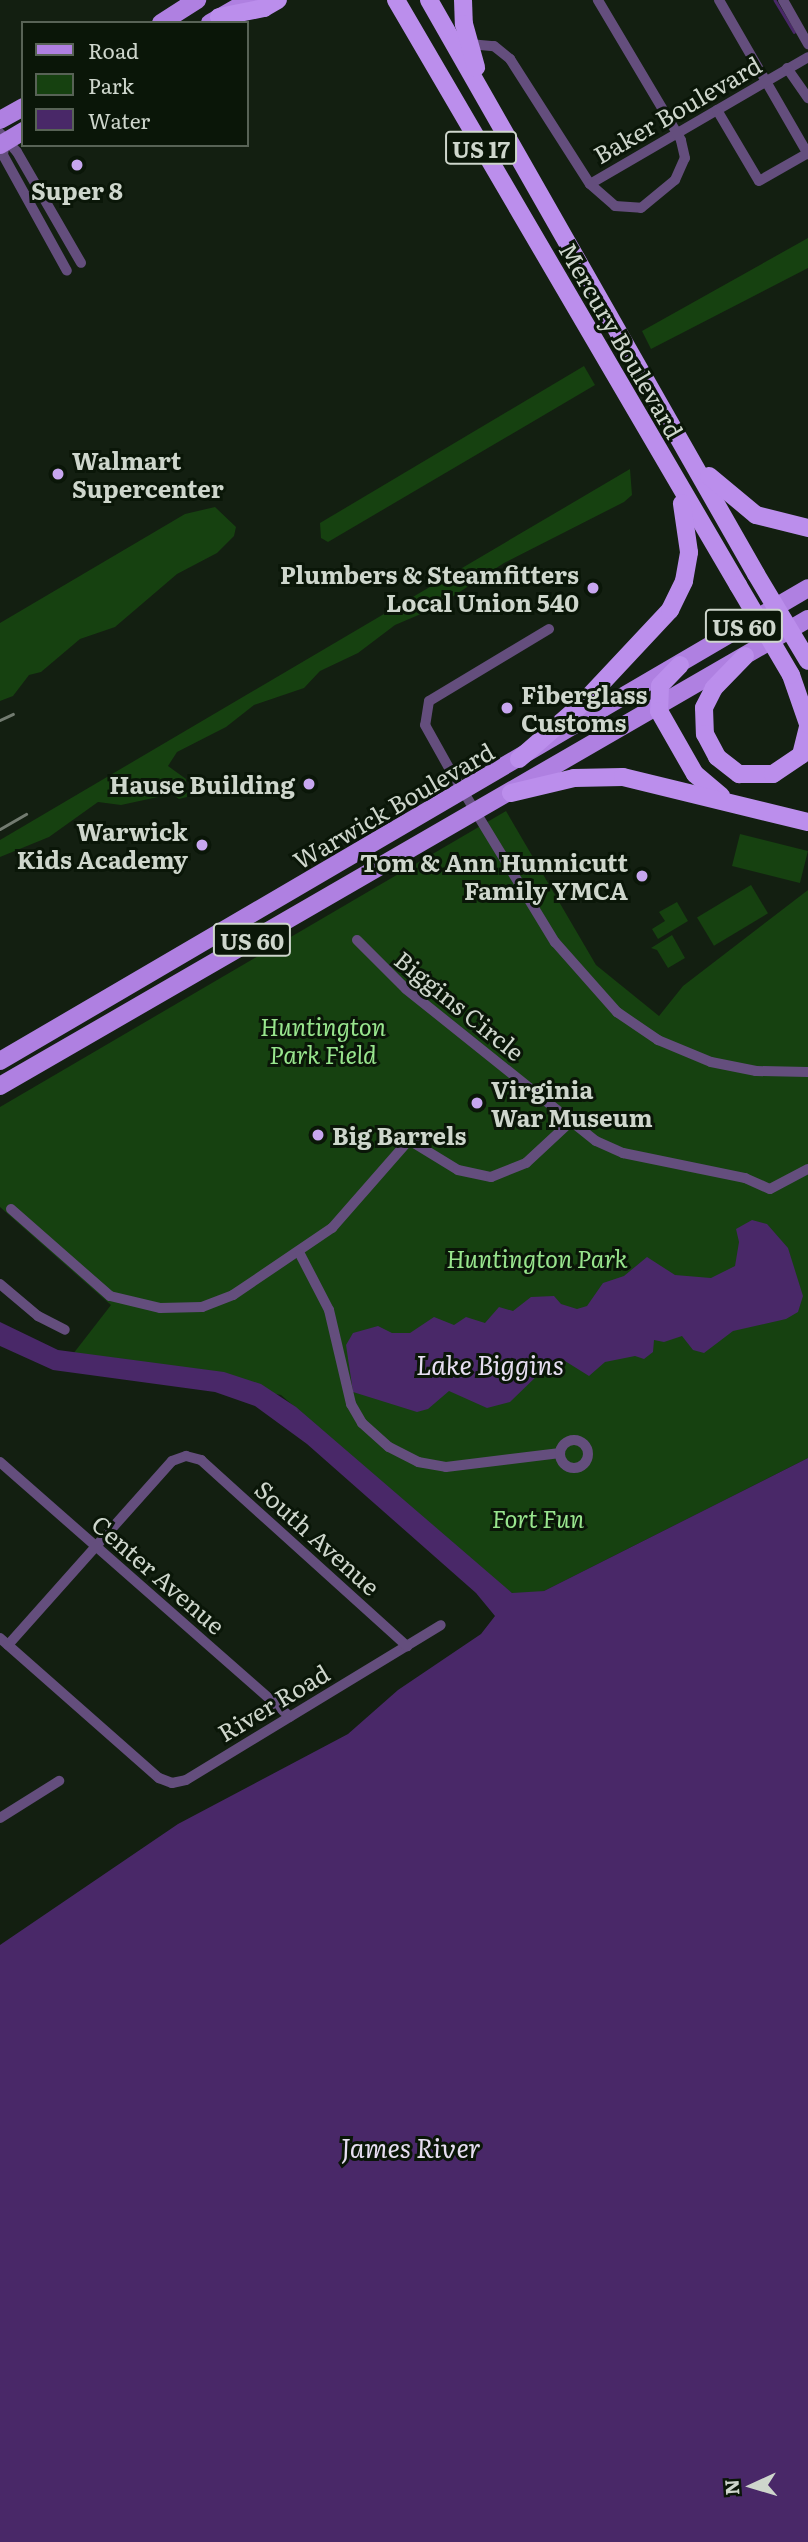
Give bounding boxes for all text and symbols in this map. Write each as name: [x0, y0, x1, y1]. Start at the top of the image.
legend: [21, 21, 248, 147]
text: Road: [88, 34, 139, 65]
street label: Baker Boulevard: [588, 49, 766, 169]
text: Park: [88, 69, 134, 100]
text: Water: [88, 104, 150, 135]
road number: US 17: [444, 128, 518, 168]
marker: Super 8: [69, 157, 85, 173]
place label: Super 8: [31, 176, 123, 204]
street label: Mercury Boulevard: [554, 237, 690, 443]
place label: Walmart Supercenter: [72, 446, 224, 502]
marker: Walmart Supercenter: [50, 466, 66, 482]
place label: Plumbers & Steamfitters Local Union 540: [280, 560, 579, 616]
marker: Plumbers & Steamfitters Local Union 540: [585, 580, 601, 596]
road number: US 60: [704, 606, 784, 646]
place label: Fiberglass Customs: [521, 680, 647, 736]
marker: Fiberglass Customs: [499, 700, 515, 716]
street label: Warwick Boulevard: [288, 736, 498, 874]
place label: Hause Building: [109, 770, 295, 798]
marker: Hause Building: [301, 776, 317, 792]
place label: Warwick Kids Academy: [17, 817, 188, 873]
marker: Warwick Kids Academy: [194, 837, 210, 853]
place label: Tom & Ann Hunnicutt Family YMCA: [360, 848, 628, 904]
marker: Tom & Ann Hunnicutt Family YMCA: [634, 868, 650, 884]
road number: US 60: [212, 920, 292, 959]
street label: Biggins Circle: [390, 944, 530, 1066]
park label: Huntington Park Field: [260, 1012, 386, 1068]
place label: Virginia War Museum: [491, 1075, 653, 1131]
marker: Virginia War Museum: [469, 1095, 485, 1111]
place label: Big Barrels: [332, 1121, 467, 1149]
marker: Big Barrels: [310, 1127, 326, 1143]
park label: Huntington Park: [446, 1244, 628, 1272]
water label: Lake Biggins: [416, 1348, 564, 1380]
street label: South Avenue: [250, 1474, 386, 1600]
park label: Fort Fun: [492, 1504, 584, 1532]
street label: Center Avenue: [87, 1509, 231, 1639]
street label: River Road: [212, 1657, 334, 1747]
water label: James River: [341, 2131, 481, 2163]
north arrow: [717, 2451, 787, 2521]
text: N: [717, 2479, 746, 2496]

